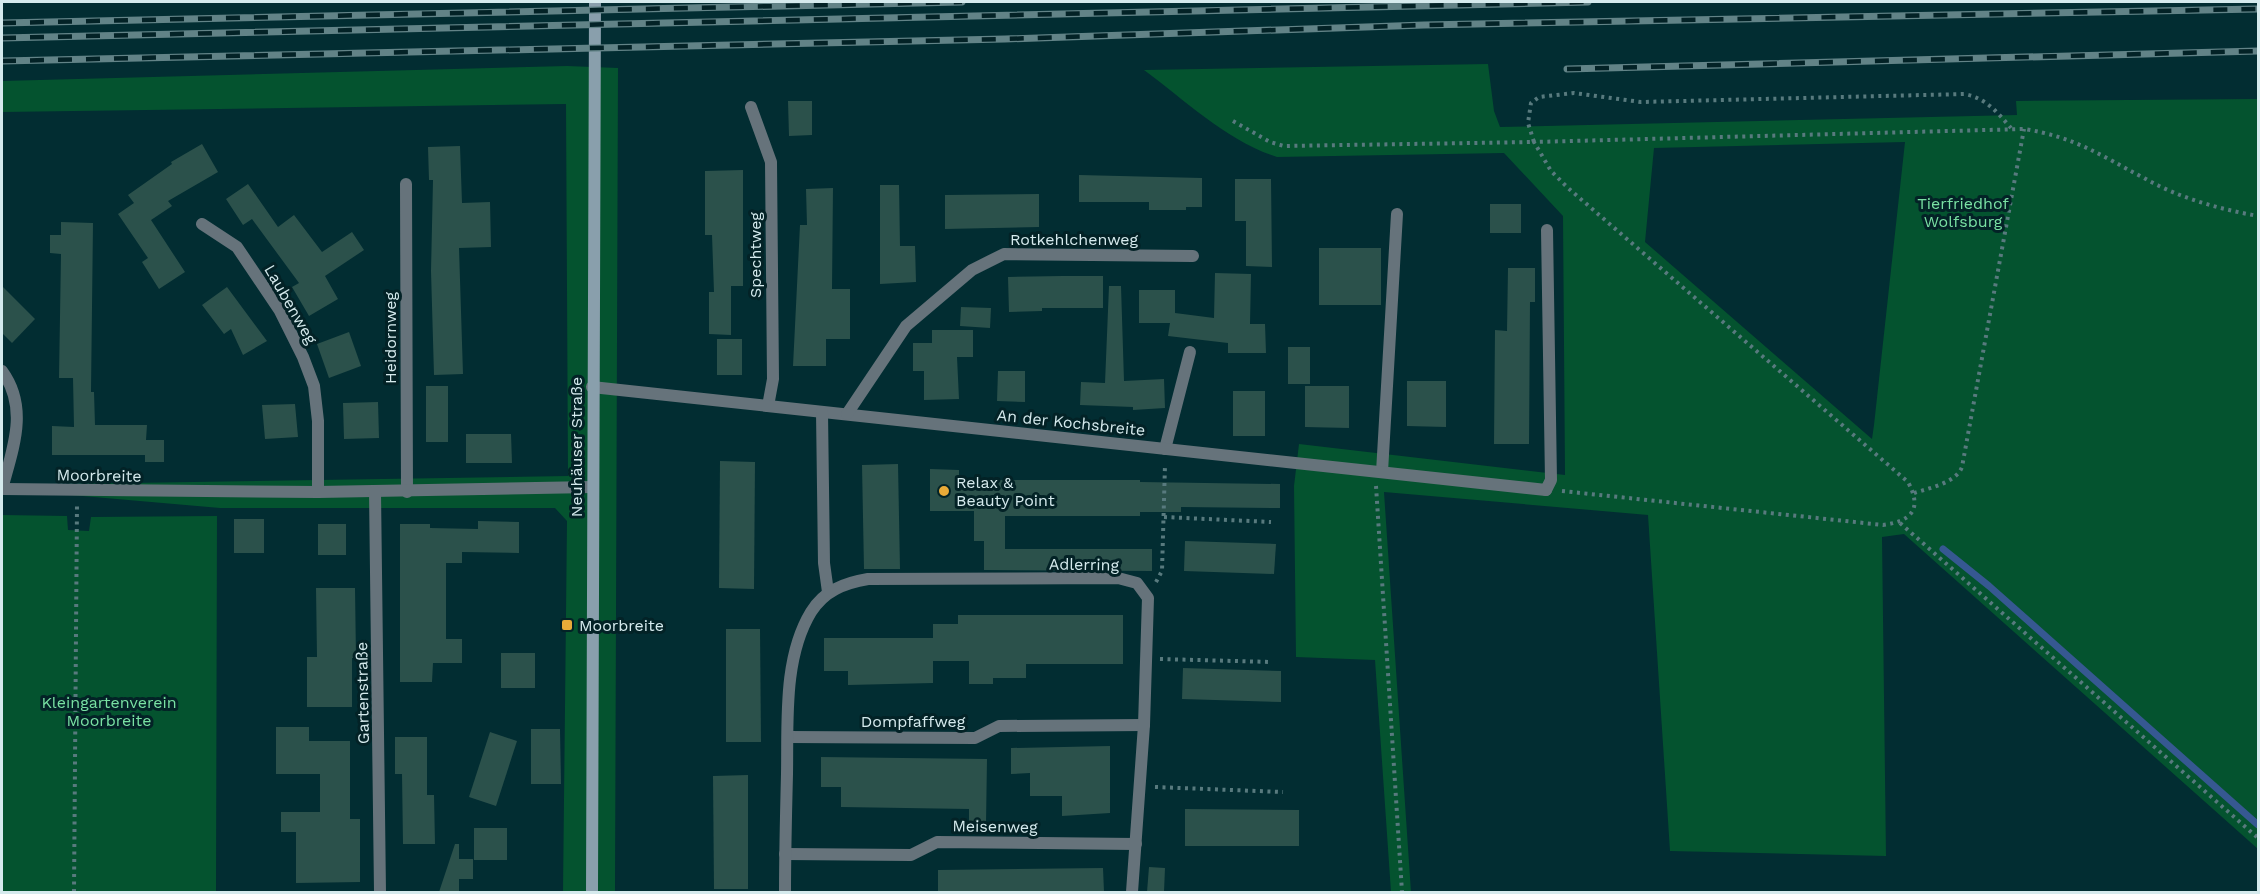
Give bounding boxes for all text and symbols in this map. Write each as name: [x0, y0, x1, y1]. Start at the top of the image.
park label: Tierfriedhof Wolfsburg: [1917, 194, 2009, 231]
street label: Spechtweg: [746, 212, 765, 298]
street label: Rotkehlchenweg: [1010, 230, 1139, 249]
street label: Laubenweg: [260, 261, 321, 348]
street label: Heidornweg: [381, 292, 400, 384]
street label: Neuhäuser Straße: [567, 377, 586, 517]
street label: An der Kochsbreite: [996, 405, 1146, 440]
street label: Moorbreite: [56, 465, 142, 486]
place label: Relax & Beauty Point: [956, 473, 1055, 510]
marker: Relax & Beauty Point: [937, 484, 951, 498]
street label: Adlerring: [1049, 554, 1120, 575]
place label: Moorbreite: [579, 616, 664, 635]
marker: Moorbreite: [560, 618, 574, 632]
street label: Gartenstraße: [352, 642, 373, 744]
park label: Kleingartenverein Moorbreite: [41, 693, 177, 730]
street label: Dompfaffweg: [861, 712, 966, 731]
street label: Meisenweg: [952, 816, 1038, 837]

